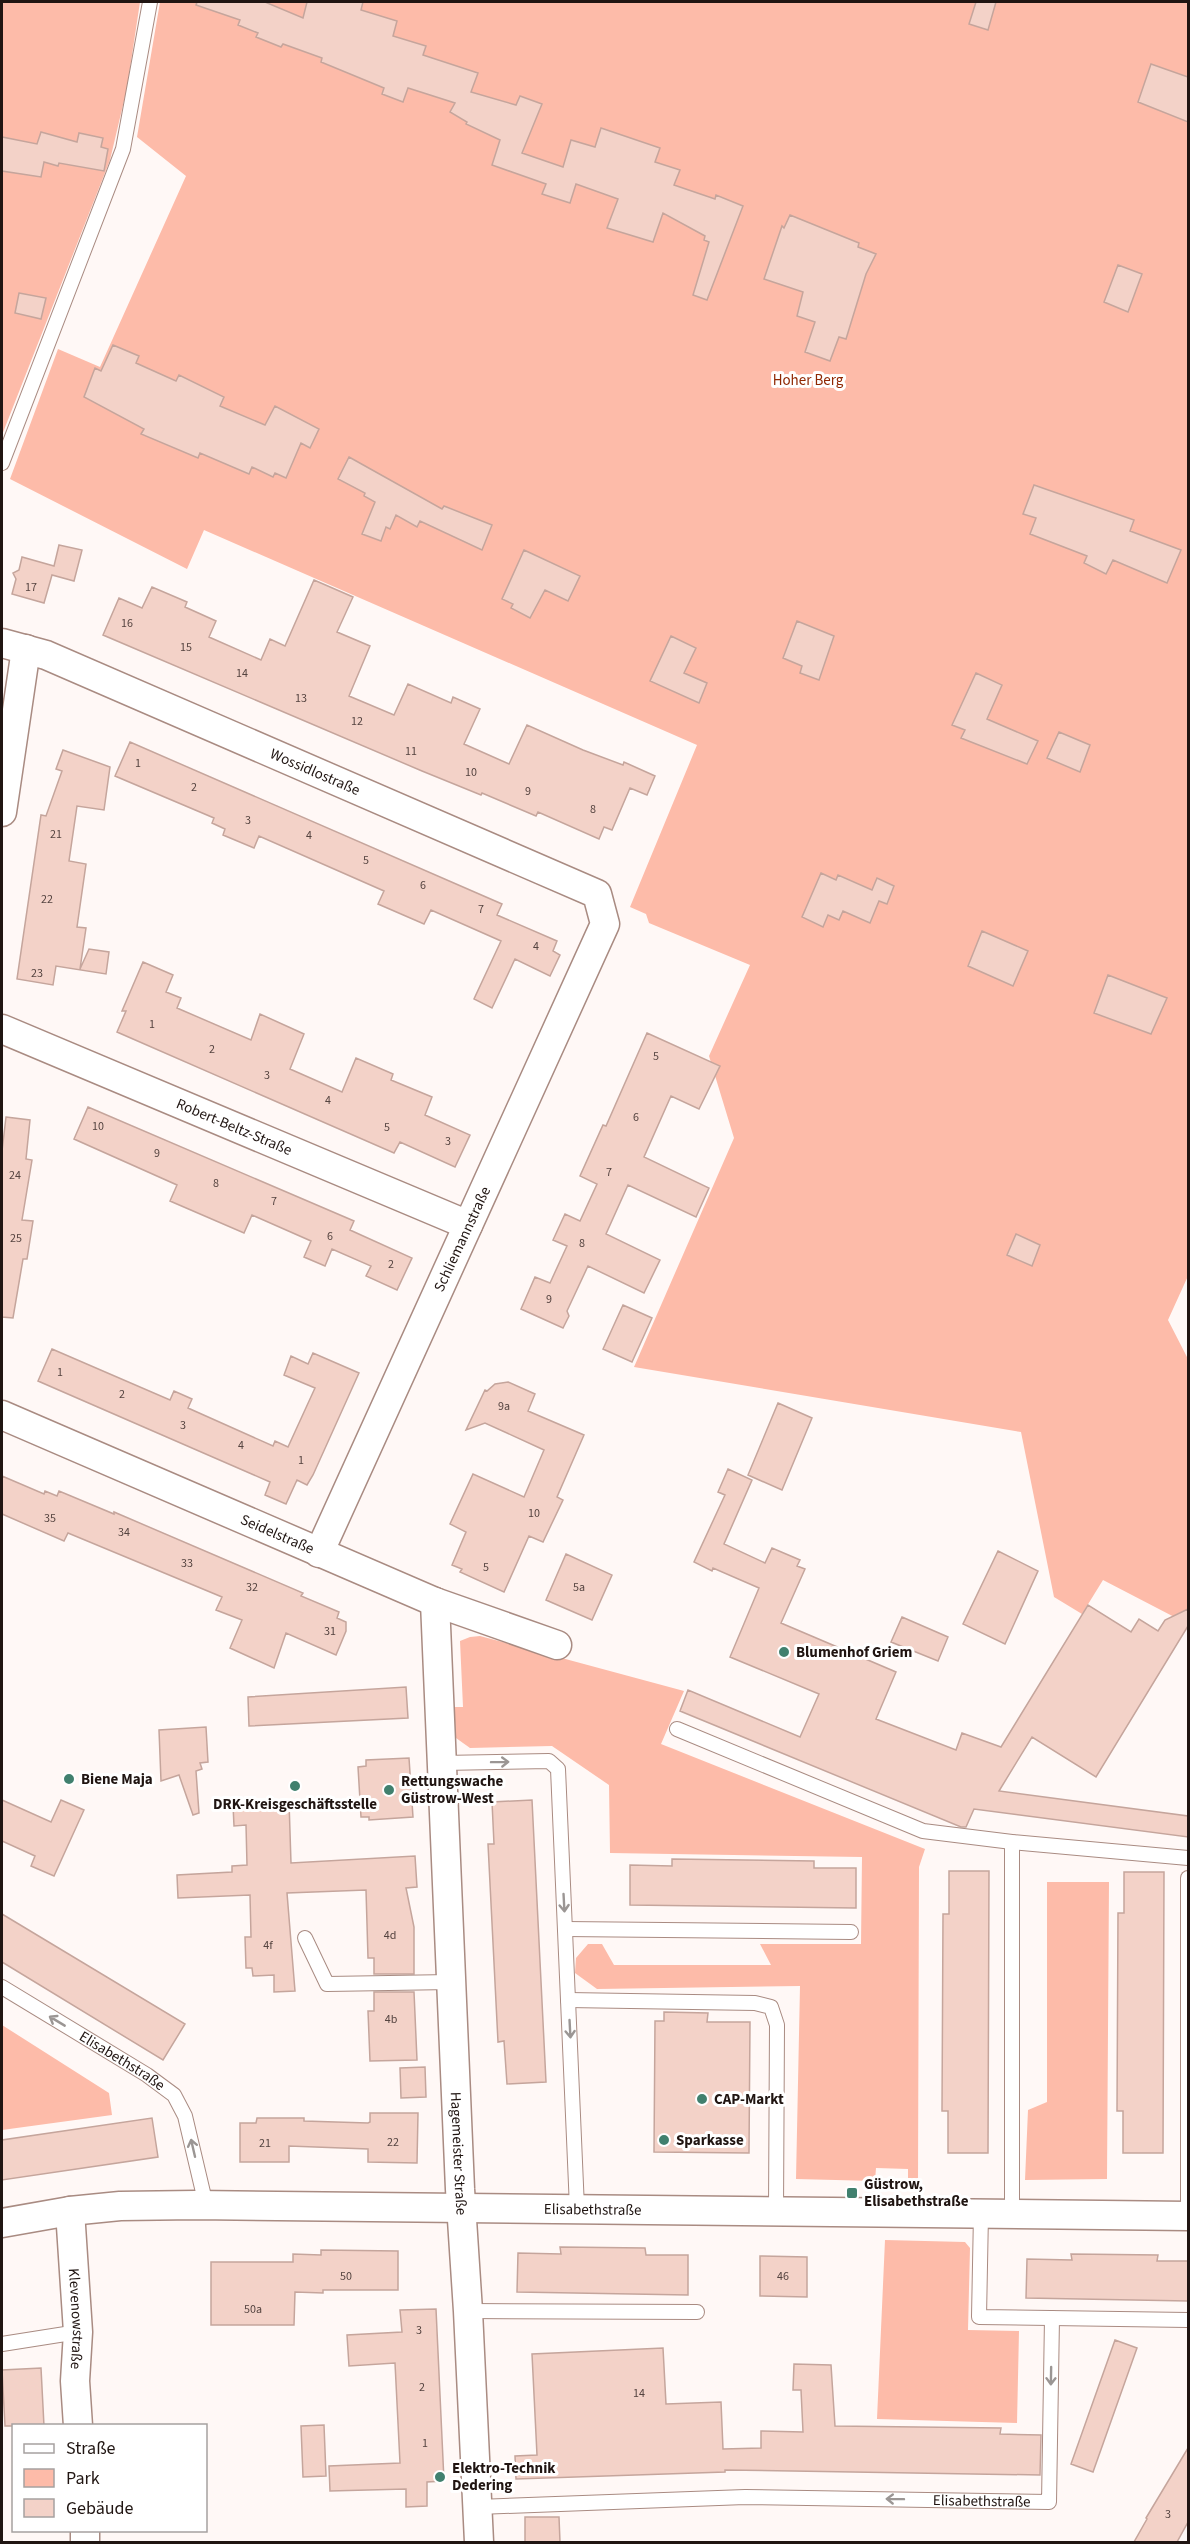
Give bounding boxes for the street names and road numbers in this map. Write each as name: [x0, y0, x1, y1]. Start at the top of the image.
street label: Wossidlostraße: [267, 743, 363, 801]
street label: Robert-Beltz-Straße: [173, 1093, 295, 1161]
street label: Schliemannstraße: [429, 1183, 496, 1295]
street label: Seidelstraße: [237, 1509, 317, 1560]
street label: Elisabethstraße: [75, 2026, 169, 2096]
street label: Hagemeister Straße: [445, 2091, 472, 2216]
street label: Elisabethstraße: [544, 2199, 642, 2221]
street label: Klevenowstraße: [63, 2268, 88, 2370]
street label: Elisabethstraße: [933, 2490, 1031, 2513]

